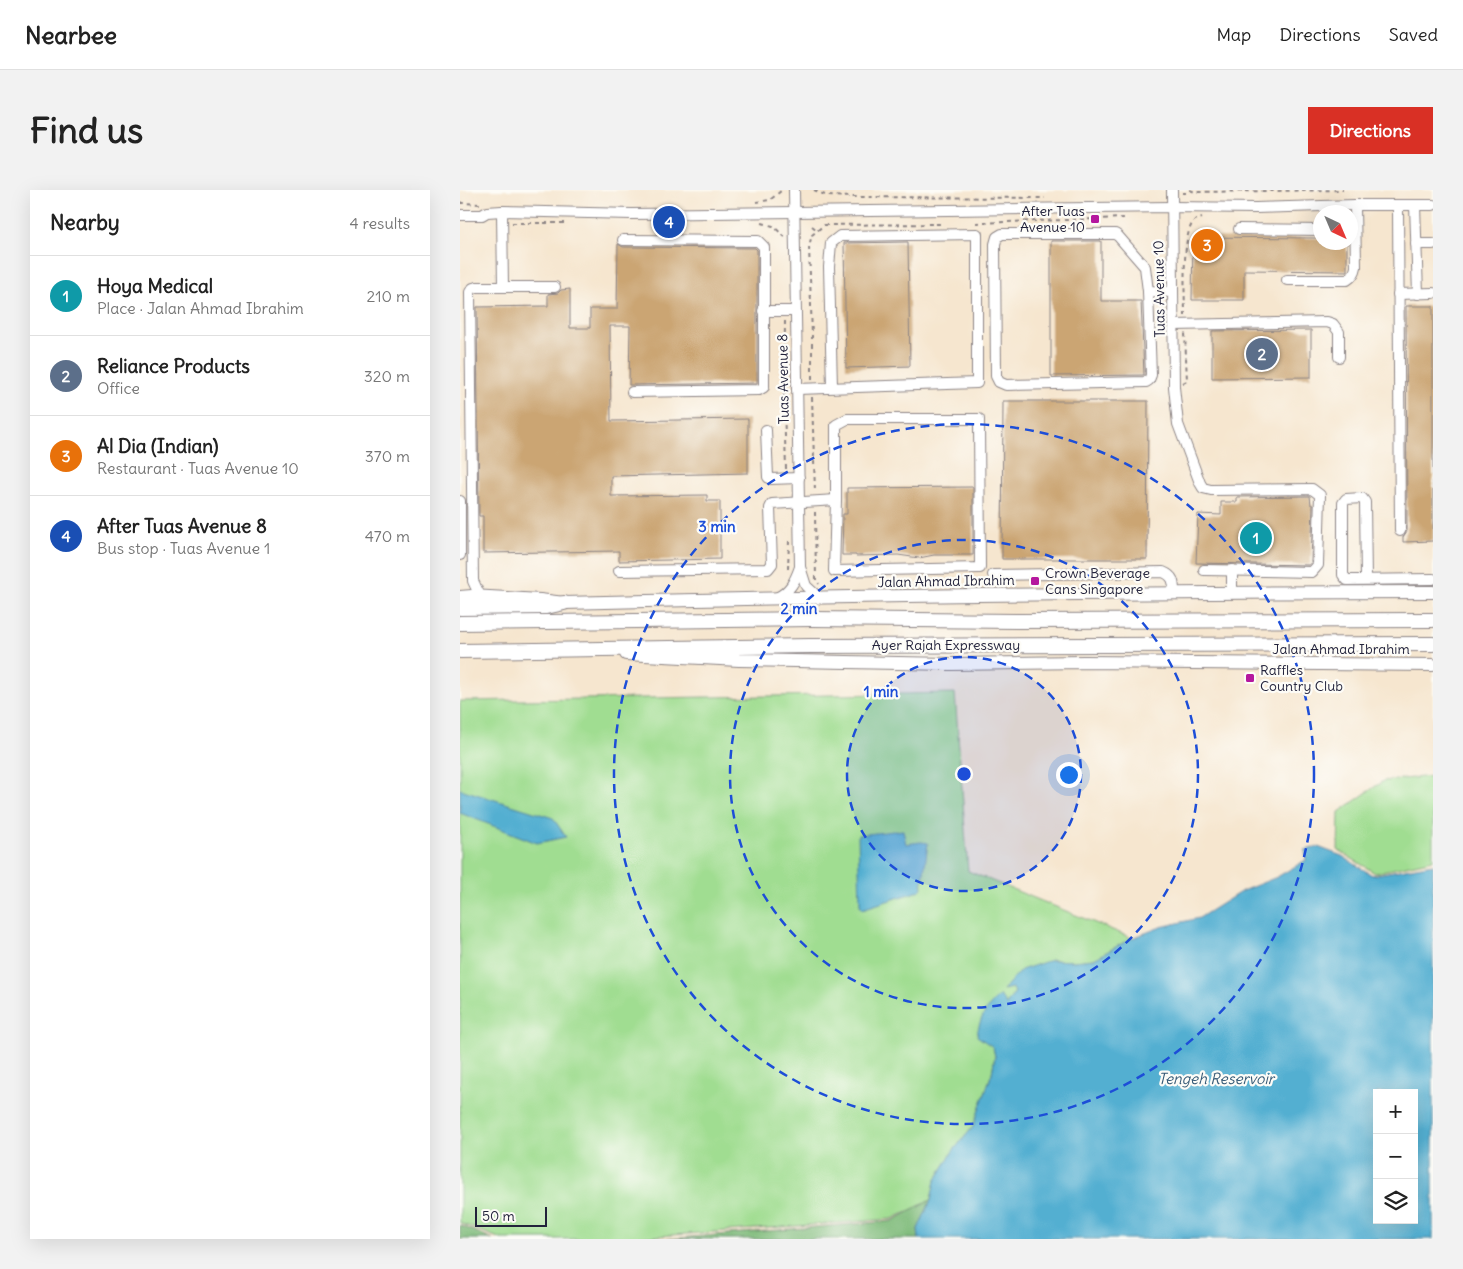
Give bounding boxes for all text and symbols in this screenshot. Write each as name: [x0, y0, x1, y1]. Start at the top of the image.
text: Nearbee: [25, 20, 117, 50]
text: Map: [1216, 23, 1251, 46]
text: Directions: [1279, 23, 1361, 46]
text: Saved: [1389, 23, 1438, 46]
button: Directions: [1308, 107, 1433, 154]
text: Find us: [30, 108, 143, 152]
place label: After Tuas Avenue 10: [1020, 202, 1085, 236]
pin: 4: [653, 203, 685, 241]
north arrow: [1313, 205, 1358, 250]
text: Nearby: [50, 209, 120, 236]
text: 4 results: [349, 213, 410, 233]
marker: After Tuas Avenue 10: [1089, 213, 1101, 225]
pin: 3: [1191, 226, 1223, 264]
street label: Tuas Avenue 10: [1149, 240, 1169, 338]
text: Hoya Medical: [97, 274, 213, 298]
text: 1: [63, 286, 69, 306]
text: 210 m: [367, 286, 410, 306]
text: Place · Jalan Ahmad Ibrahim: [97, 298, 304, 318]
street label: Tuas Avenue 8: [773, 334, 793, 424]
pin: 2: [1246, 335, 1278, 373]
text: Reliance Products: [97, 354, 250, 378]
text: 2: [62, 366, 70, 386]
text: 320 m: [364, 366, 410, 386]
text: Office: [97, 378, 140, 398]
text: Al Dia (Indian): [97, 434, 218, 458]
text: 3: [61, 446, 71, 466]
text: 370 m: [365, 446, 410, 466]
text: Restaurant · Tuas Avenue 10: [97, 458, 299, 478]
text: After Tuas Avenue 8: [97, 514, 267, 538]
text: 3 min: [698, 517, 736, 536]
pin: 1: [1240, 519, 1272, 557]
text: 4: [61, 526, 71, 546]
text: 470 m: [365, 526, 410, 546]
text: Bus stop · Tuas Avenue 1: [97, 538, 270, 558]
place label: Crown Beverage Cans Singapore: [1045, 564, 1150, 598]
street label: Jalan Ahmad Ibrahim: [877, 571, 1015, 591]
marker: Crown Beverage Cans Singapore: [1029, 575, 1041, 587]
text: 2 min: [781, 599, 818, 618]
street label: Ayer Rajah Expressway: [872, 636, 1020, 654]
street label: Jalan Ahmad Ibrahim: [1272, 640, 1410, 658]
place label: Raffles Country Club: [1260, 661, 1343, 695]
marker: Raffles Country Club: [1244, 672, 1256, 684]
text: 1 min: [864, 682, 899, 701]
your location: [1056, 762, 1082, 788]
centre of rings: [955, 765, 973, 783]
water label: Tengeh Reservoir: [1158, 1069, 1276, 1088]
map controls: [1373, 1089, 1418, 1224]
button: +: [1373, 1089, 1418, 1134]
button: −: [1373, 1134, 1418, 1179]
button: layers: [1373, 1179, 1418, 1224]
scale bar: [475, 1204, 548, 1227]
text: 50 m: [482, 1207, 515, 1225]

